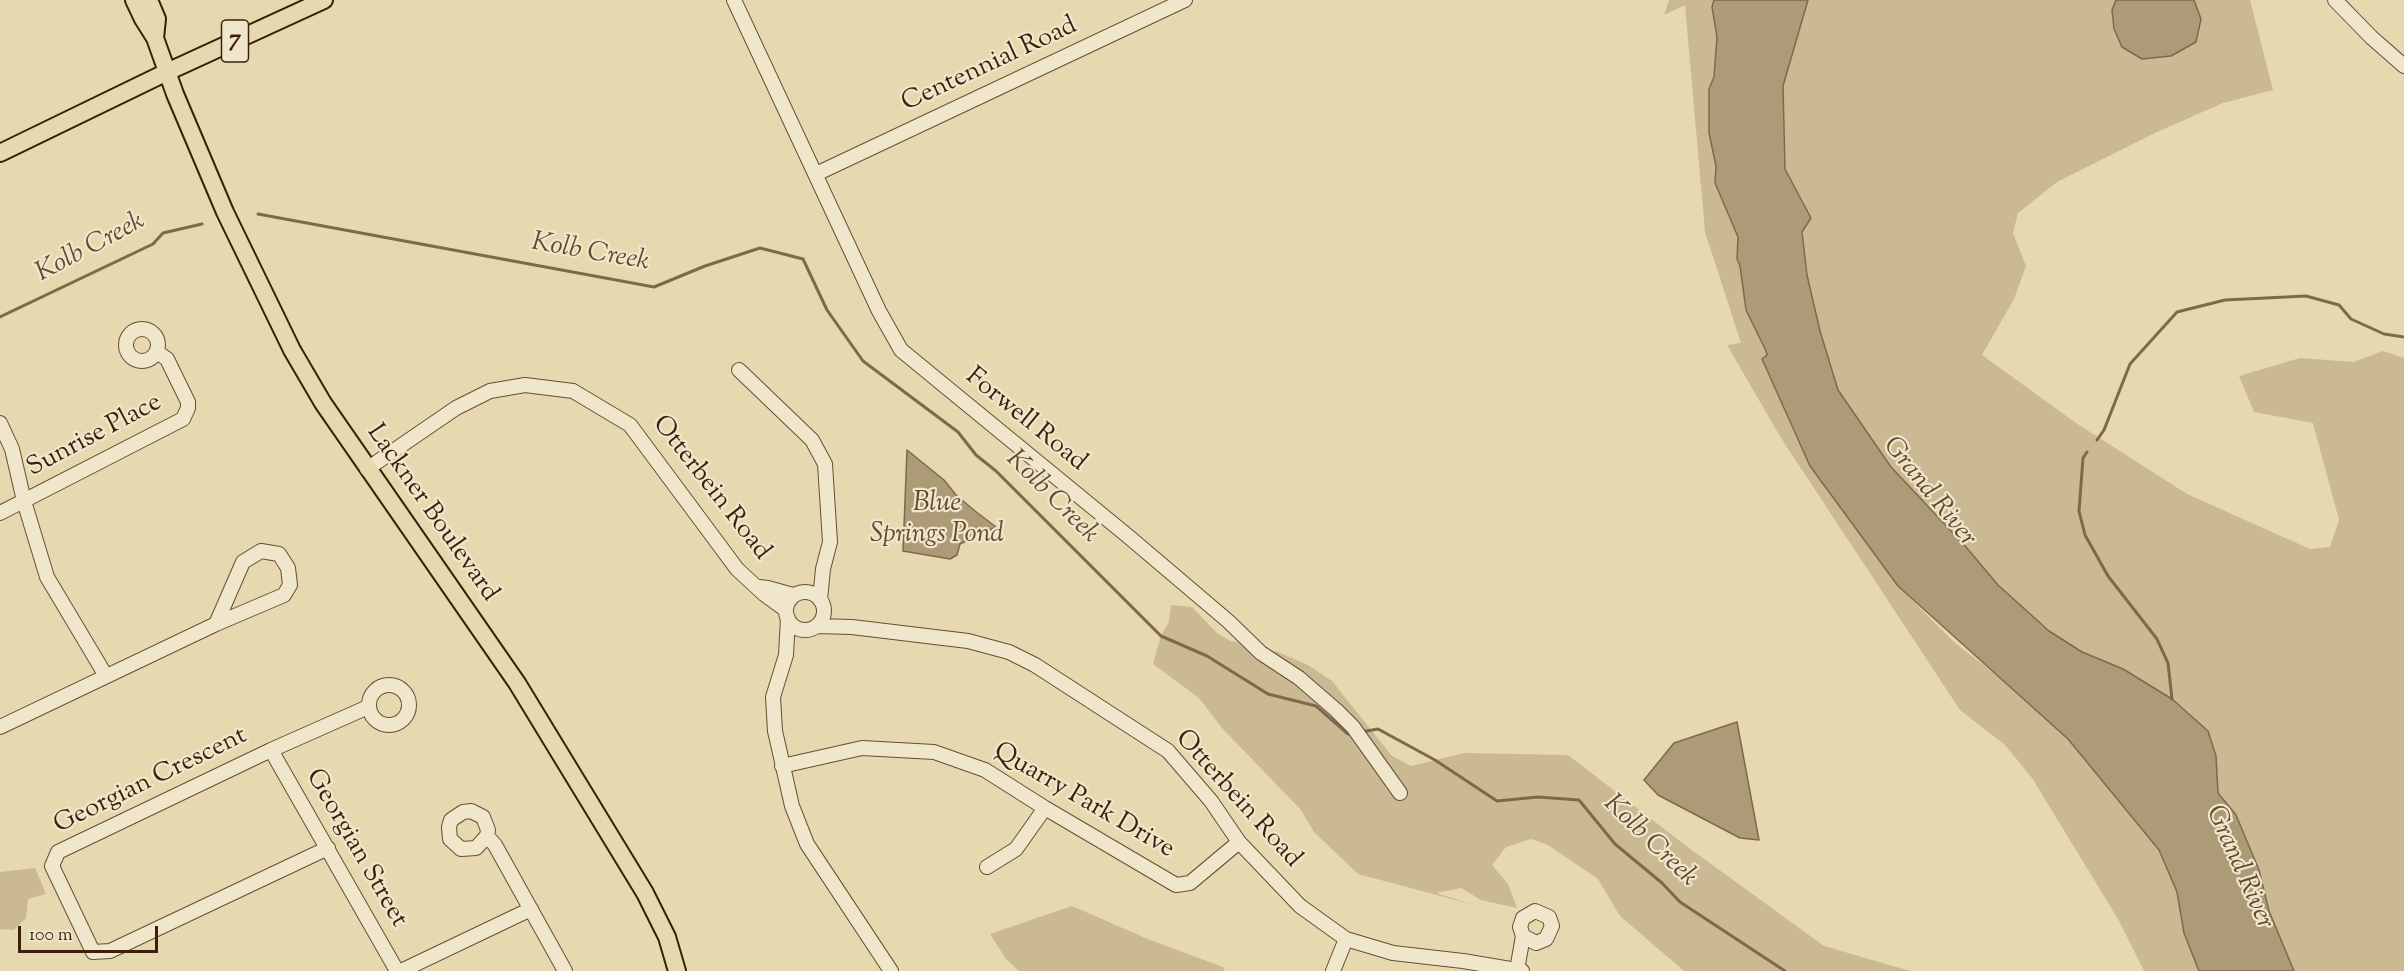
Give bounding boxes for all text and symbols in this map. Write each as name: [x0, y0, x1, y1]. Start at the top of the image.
street label: Centennial Road: [897, 12, 1083, 120]
road number: 7: [222, 20, 248, 62]
water label: Kolb Creek: [31, 207, 151, 291]
water label: Kolb Creek: [529, 228, 651, 280]
street label: Forwell Road: [958, 363, 1092, 479]
street label: Sunrise Place: [22, 388, 168, 486]
street label: Otterbein Road: [644, 411, 776, 567]
street label: Lackner Boulevard: [358, 419, 504, 609]
water label: Grand River: [1874, 432, 1982, 554]
water label: Kolb Creek: [998, 445, 1104, 551]
water label: Blue Springs Pond: [870, 489, 1004, 552]
street label: Georgian Crescent: [49, 722, 253, 842]
street label: Otterbein Road: [1167, 725, 1307, 875]
street label: Quarry Park Drive: [987, 737, 1179, 867]
street label: Georgian Street: [297, 764, 413, 934]
water label: Kolb Creek: [1595, 789, 1703, 895]
water label: Grand River: [2196, 801, 2280, 935]
scale bar: [21, 914, 160, 952]
text: 100 m: [29, 923, 73, 949]

